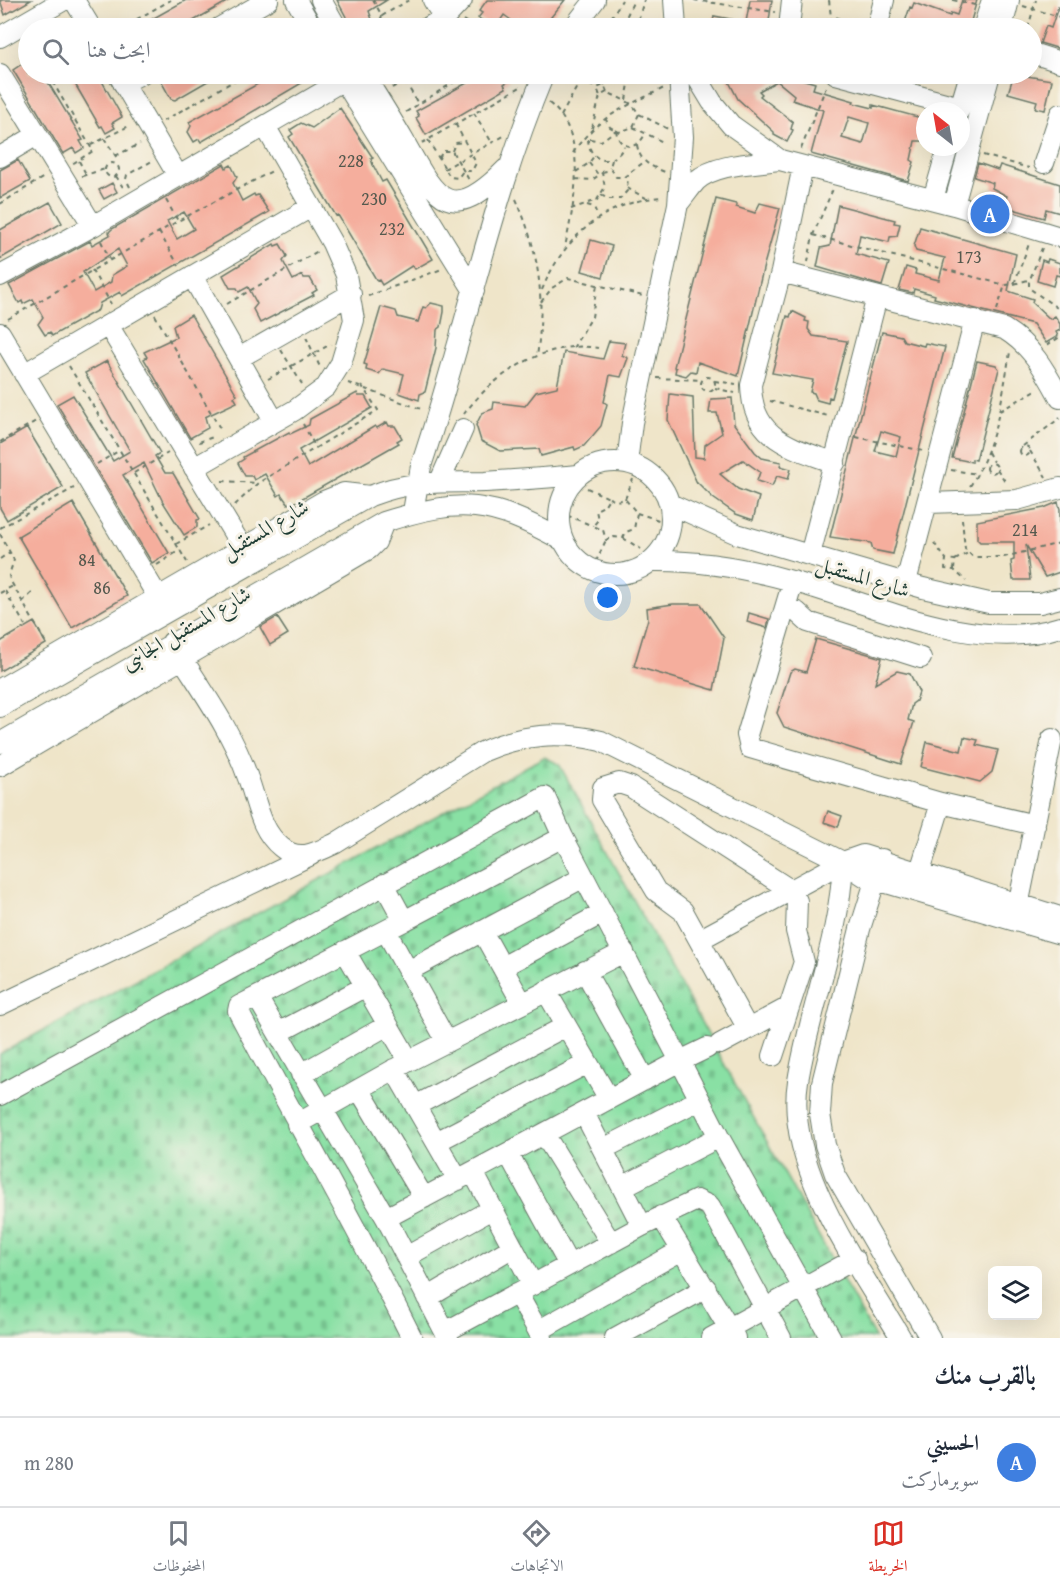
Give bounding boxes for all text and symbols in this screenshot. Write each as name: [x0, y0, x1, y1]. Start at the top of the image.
search box: [18, 18, 1042, 84]
text: ابحث هنا: [87, 33, 151, 65]
icon: search: [39, 35, 72, 68]
north arrow: [916, 102, 970, 156]
house number: 228: [338, 147, 364, 174]
house number: 230: [361, 185, 387, 212]
pin: A: [970, 192, 1010, 236]
house number: 232: [379, 215, 405, 242]
house number: 173: [956, 243, 982, 270]
street label: شارع المستقبل: [215, 491, 316, 569]
house number: 214: [1012, 516, 1038, 543]
house number: 84: [78, 546, 96, 573]
street label: شارع المستقبل: [811, 548, 914, 608]
house number: 86: [93, 574, 111, 601]
street label: شارع المستقبل الجانبى: [115, 578, 258, 680]
your location: [593, 583, 622, 612]
map controls: [988, 1266, 1042, 1320]
button: layers: [988, 1266, 1042, 1320]
text: بالقرب منك: [934, 1355, 1036, 1394]
text: الحسيني: [926, 1426, 979, 1458]
text: 280 m: [24, 1448, 74, 1477]
text: A: [1010, 1448, 1023, 1477]
text: سوبرماركت: [901, 1464, 979, 1493]
tab: المحفوظات: [153, 1517, 205, 1581]
tab: الاتجاهات: [510, 1517, 564, 1581]
tab: الخريطة: [869, 1517, 908, 1581]

